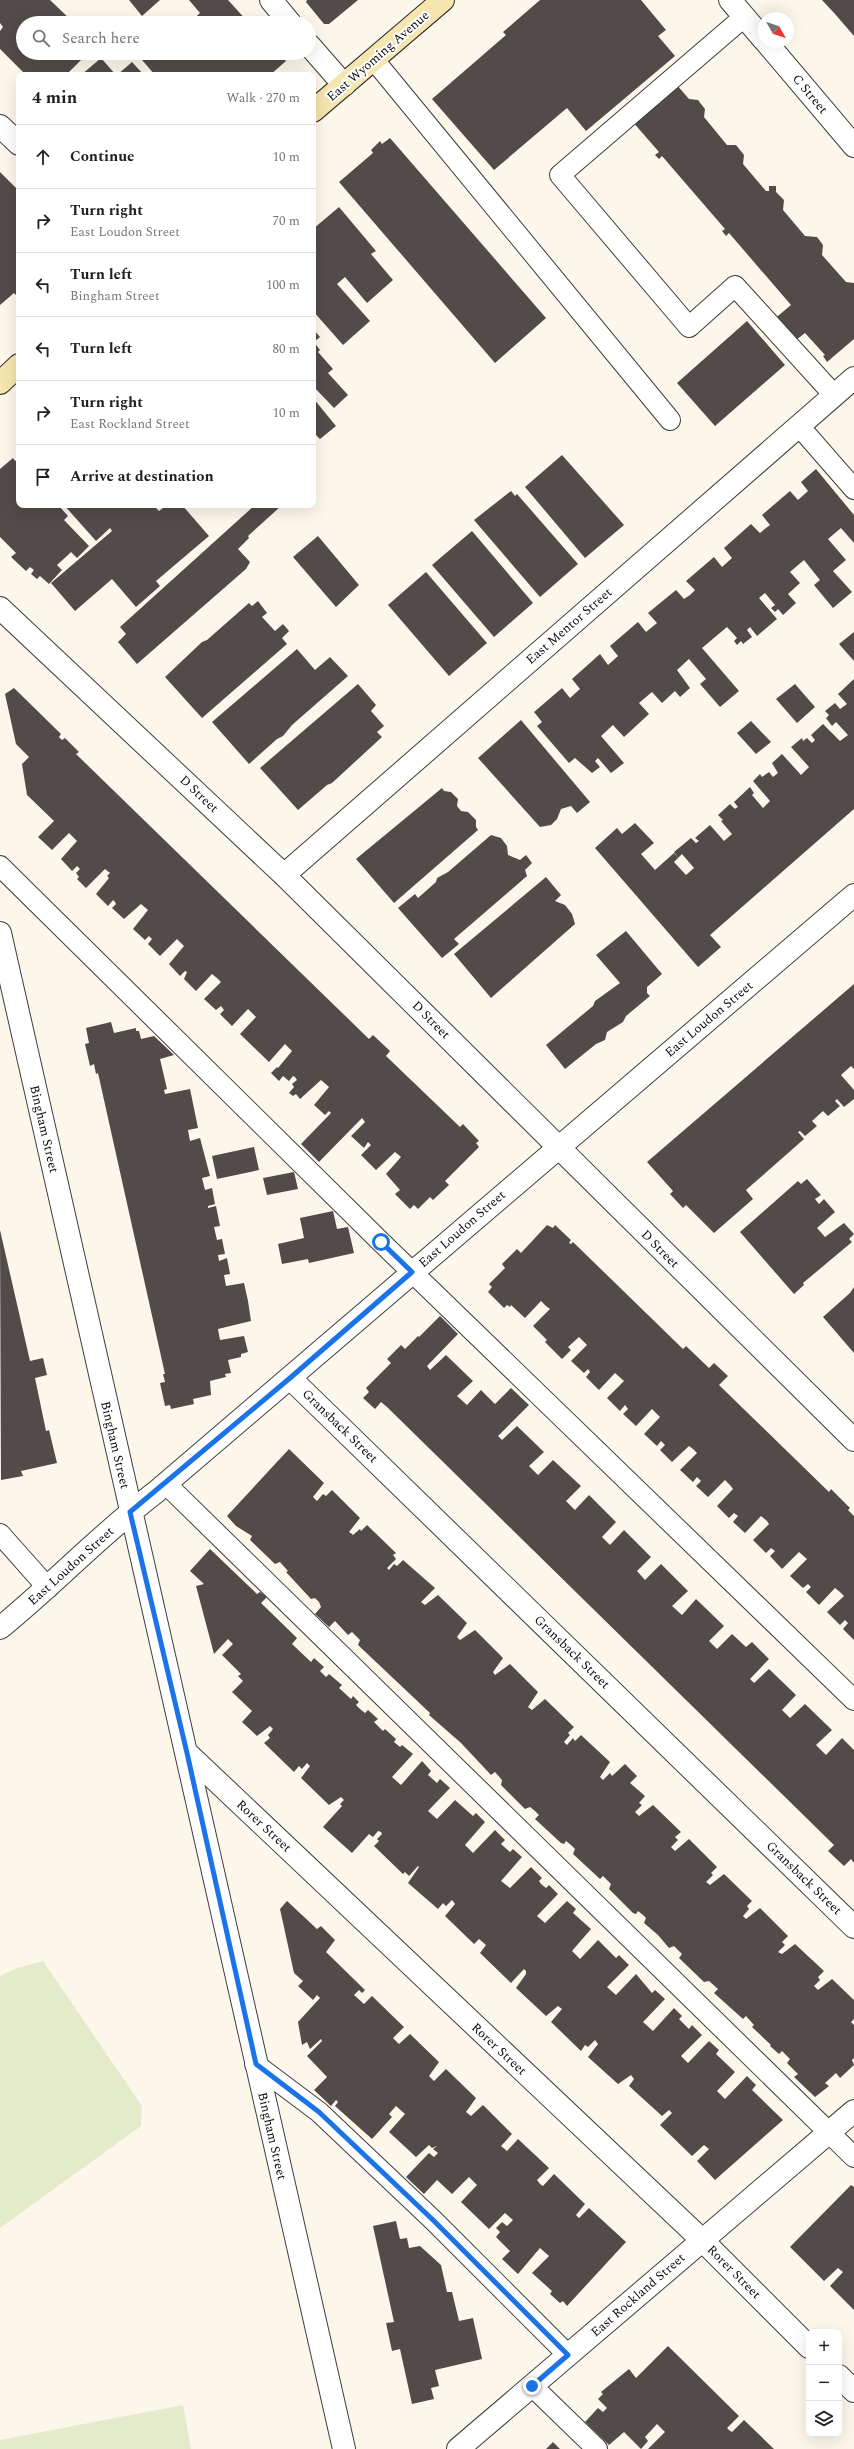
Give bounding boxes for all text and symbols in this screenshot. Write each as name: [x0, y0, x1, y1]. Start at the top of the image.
street label: East Wyoming Avenue: [322, 6, 434, 106]
north arrow: [758, 12, 794, 48]
search box: [16, 16, 316, 60]
icon: search: [30, 27, 52, 49]
text: Search here: [62, 27, 140, 50]
street label: C Street: [787, 70, 833, 119]
text: 4 min: [32, 85, 77, 111]
text: Walk · 270 m: [226, 88, 300, 108]
text: Continue: [70, 145, 135, 168]
icon: ahead: [32, 146, 54, 168]
text: 10 m: [273, 147, 300, 167]
text: Turn right: [70, 199, 143, 222]
icon: right: [32, 210, 54, 232]
text: 70 m: [273, 211, 300, 231]
text: East Loudon Street: [70, 222, 180, 242]
text: Turn left: [70, 263, 132, 286]
icon: left: [32, 274, 54, 296]
text: 100 m: [266, 275, 300, 295]
text: Bingham Street: [70, 286, 160, 306]
text: Turn left: [70, 337, 132, 360]
icon: left: [32, 338, 54, 360]
text: 80 m: [273, 339, 300, 359]
text: Turn right: [70, 391, 143, 414]
icon: right: [32, 402, 54, 424]
text: 10 m: [273, 403, 300, 423]
text: East Rockland Street: [70, 414, 190, 434]
text: Arrive at destination: [70, 465, 214, 488]
icon: arrive: [32, 466, 54, 488]
street label: East Mentor Street: [521, 583, 617, 669]
street label: D Street: [175, 771, 223, 818]
street label: East Loudon Street: [660, 976, 758, 1062]
street label: D Street: [407, 996, 455, 1044]
street label: Bingham Street: [24, 1083, 64, 1175]
street label: East Loudon Street: [414, 1185, 510, 1273]
street label: D Street: [636, 1225, 684, 1273]
route start: [372, 1233, 390, 1251]
street label: Gransback Street: [297, 1384, 383, 1468]
street label: Bingham Street: [95, 1399, 135, 1491]
street label: East Loudon Street: [23, 1522, 119, 1610]
street label: Gransback Street: [529, 1610, 615, 1694]
street label: Rorer Street: [232, 1795, 297, 1857]
street label: Gransback Street: [761, 1836, 847, 1920]
street label: Rorer Street: [467, 2018, 532, 2080]
street label: Bingham Street: [252, 2090, 292, 2182]
street label: Rorer Street: [702, 2240, 766, 2304]
street label: East Rockland Street: [586, 2248, 690, 2342]
map controls: [806, 2329, 842, 2437]
button: +: [806, 2329, 842, 2365]
button: −: [806, 2365, 842, 2401]
route end: [523, 2377, 541, 2395]
button: layers: [806, 2401, 842, 2437]

